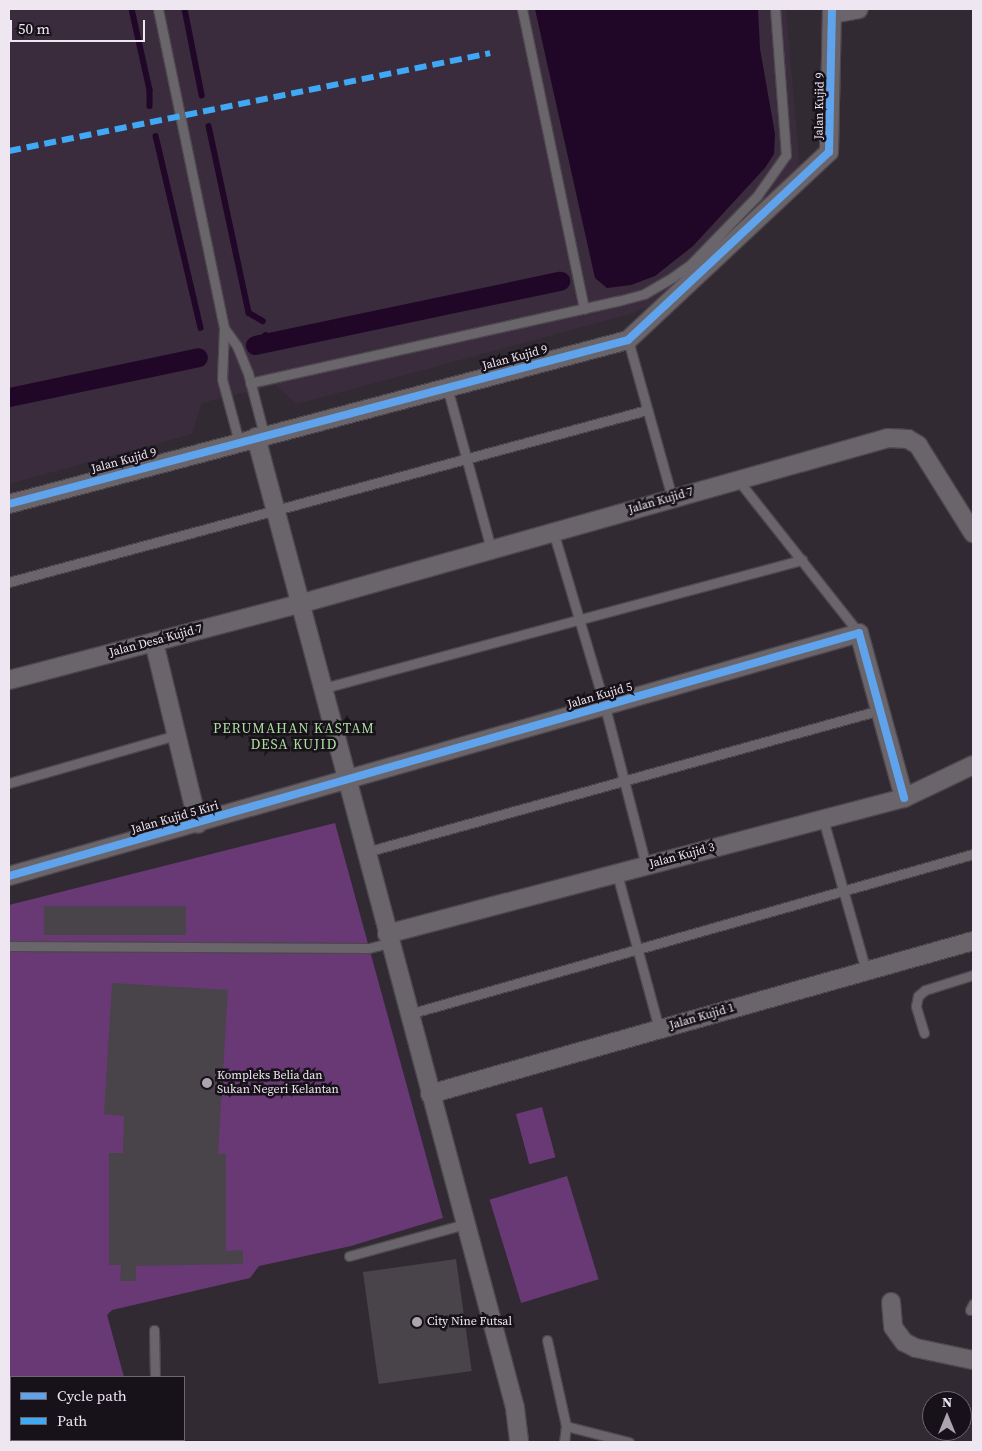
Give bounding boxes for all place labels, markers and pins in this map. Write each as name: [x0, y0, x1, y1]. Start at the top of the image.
place label: Kompleks Belia dan Sukan Negeri Kelantan: [217, 1069, 339, 1097]
marker: Kompleks Belia dan Sukan Negeri Kelantan: [201, 1077, 213, 1089]
place label: City Nine Futsal: [427, 1315, 512, 1329]
marker: City Nine Futsal: [411, 1316, 423, 1328]

